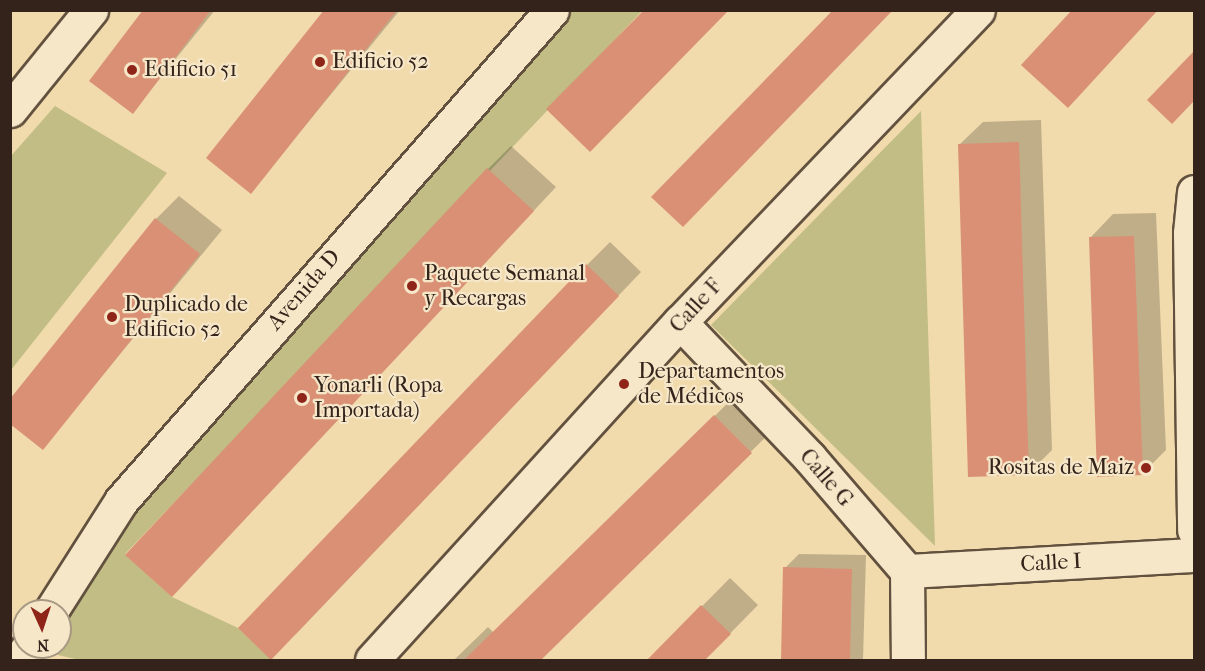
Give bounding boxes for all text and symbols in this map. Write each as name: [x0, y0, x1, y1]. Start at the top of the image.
place label: Edificio 52: [332, 49, 429, 75]
marker: Edificio 52: [313, 55, 327, 69]
place label: Edificio 51: [144, 57, 237, 83]
marker: Edificio 51: [125, 63, 139, 77]
street label: Avenida D: [262, 244, 346, 336]
place label: Paquete Semanal y Recargas: [424, 260, 585, 312]
street label: Calle F: [664, 273, 728, 339]
marker: Paquete Semanal y Recargas: [405, 279, 419, 293]
place label: Duplicado de Edificio 52: [124, 291, 248, 342]
marker: Duplicado de Edificio 52: [105, 310, 119, 324]
place label: Departamentos de Médicos: [638, 358, 784, 410]
place label: Yonarli (Ropa Importada): [314, 372, 442, 424]
marker: Departamentos de Médicos: [615, 375, 633, 393]
marker: Yonarli (Ropa Importada): [295, 391, 309, 405]
street label: Calle G: [794, 444, 858, 512]
place label: Rositas de Maiz: [988, 455, 1134, 481]
marker: Rositas de Maiz: [1139, 461, 1153, 475]
street label: Calle I: [1020, 548, 1082, 578]
north arrow: [12, 599, 72, 659]
text: N: [36, 636, 49, 655]

